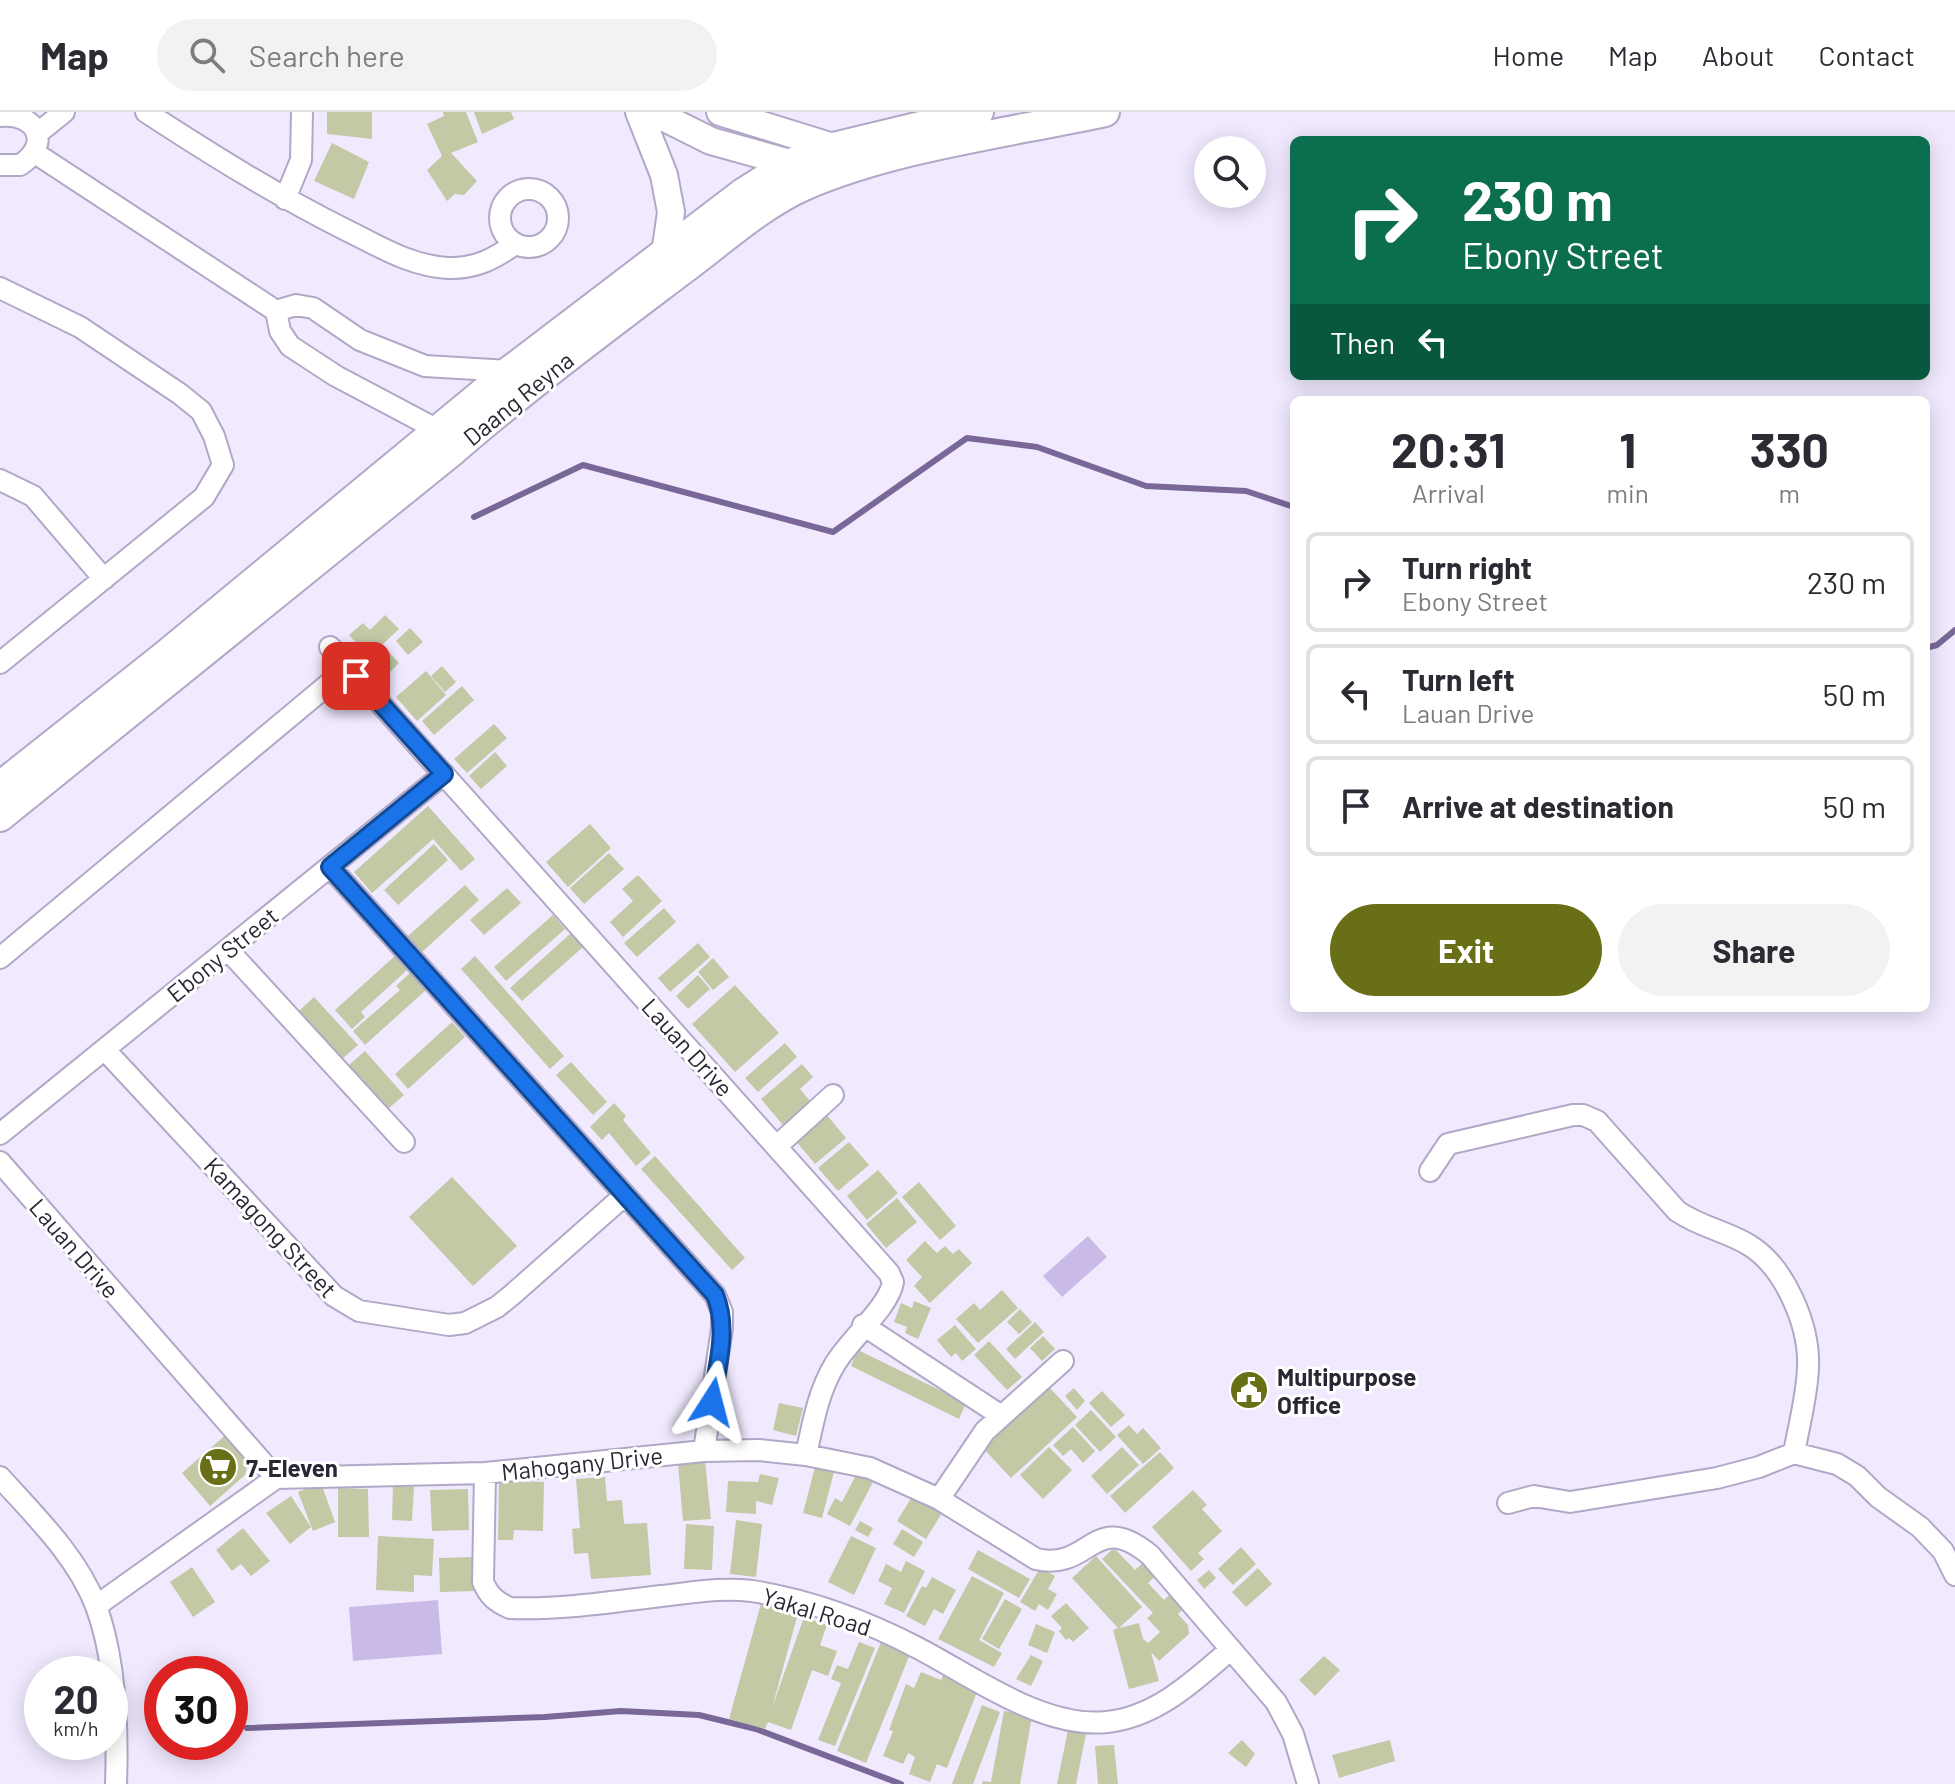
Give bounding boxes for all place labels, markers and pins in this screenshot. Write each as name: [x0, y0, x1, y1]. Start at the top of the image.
pin: [322, 642, 390, 710]
place label: Multipurpose Office: [1277, 1362, 1416, 1419]
public building icon: Multipurpose Office: [1228, 1369, 1270, 1411]
supermarket icon: 7-Eleven: [197, 1446, 239, 1488]
place label: 7-Eleven: [246, 1453, 338, 1482]

